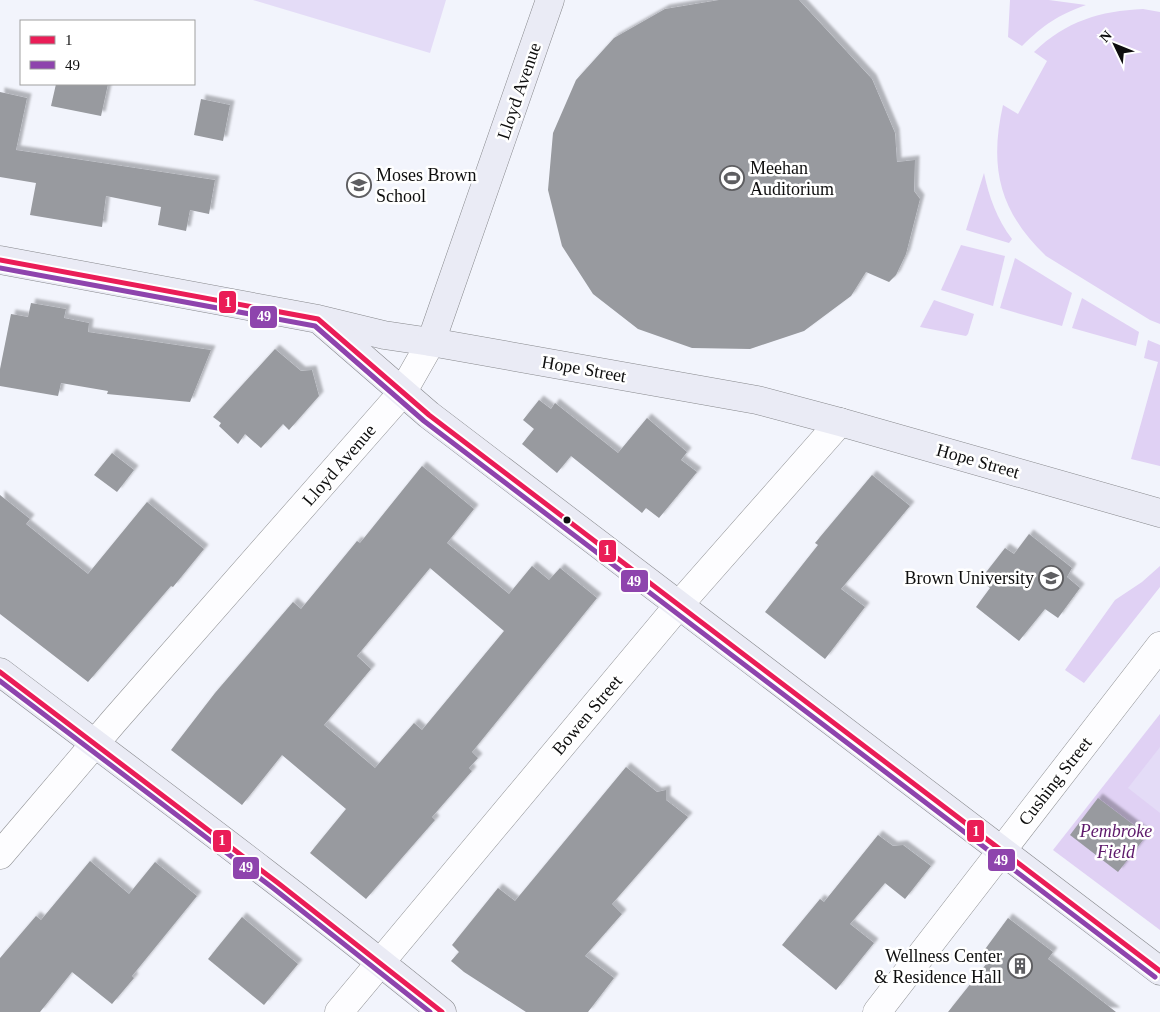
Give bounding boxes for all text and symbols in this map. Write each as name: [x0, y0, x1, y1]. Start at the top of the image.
legend: [20, 20, 195, 85]
north arrow: [1090, 20, 1140, 70]
text: N: [1097, 28, 1115, 45]
text: 1: [65, 32, 73, 48]
street label: Lloyd Avenue: [493, 40, 545, 142]
text: 49: [65, 57, 80, 73]
place label: Meehan Auditorium: [750, 158, 834, 199]
place label: Moses Brown School: [376, 165, 477, 206]
sports icon: Meehan Auditorium: [719, 165, 745, 191]
school or university icon: Moses Brown School: [346, 172, 372, 198]
line badge: 1: [218, 290, 237, 314]
text: 1: [225, 295, 232, 310]
line badge: 49: [249, 305, 278, 329]
text: 49: [257, 309, 271, 324]
street label: Hope Street: [540, 352, 628, 386]
street label: Lloyd Avenue: [298, 420, 380, 510]
street label: Hope Street: [934, 440, 1022, 482]
unlabelled marker: [562, 515, 572, 525]
line badge: 1: [598, 539, 617, 563]
text: 1: [604, 543, 611, 558]
school or university icon: Brown University: [1038, 565, 1064, 591]
place label: Brown University: [905, 568, 1034, 588]
line badge: 49: [620, 569, 649, 593]
text: 49: [627, 574, 641, 589]
street label: Bowen Street: [548, 671, 626, 759]
street label: Cushing Street: [1014, 733, 1096, 829]
line badge: 1: [966, 819, 985, 843]
park label: Pembroke Field: [1079, 821, 1152, 862]
text: 1: [973, 824, 980, 839]
line badge: 1: [212, 829, 232, 853]
text: 1: [219, 833, 226, 848]
line badge: 49: [987, 848, 1016, 872]
text: 49: [994, 853, 1008, 868]
line badge: 49: [232, 856, 260, 880]
text: 49: [239, 860, 253, 875]
place label: Wellness Center & Residence Hall: [874, 946, 1002, 987]
building icon: Wellness Center & Residence Hall: [1007, 953, 1033, 979]

